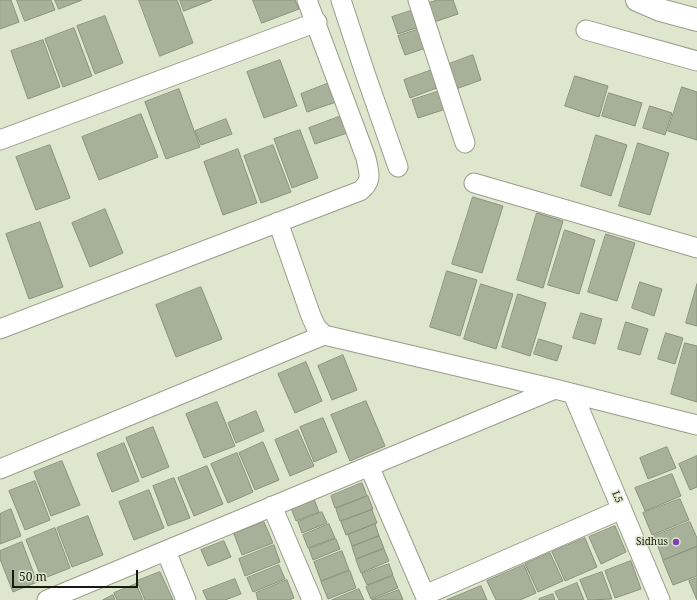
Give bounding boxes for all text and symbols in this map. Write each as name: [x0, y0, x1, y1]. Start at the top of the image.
street label: L5: [609, 489, 625, 505]
place label: Sidhus: [636, 536, 668, 548]
marker: Sidhus: [671, 537, 681, 547]
scale bar: [14, 562, 140, 588]
text: 50 m: [19, 568, 47, 585]

